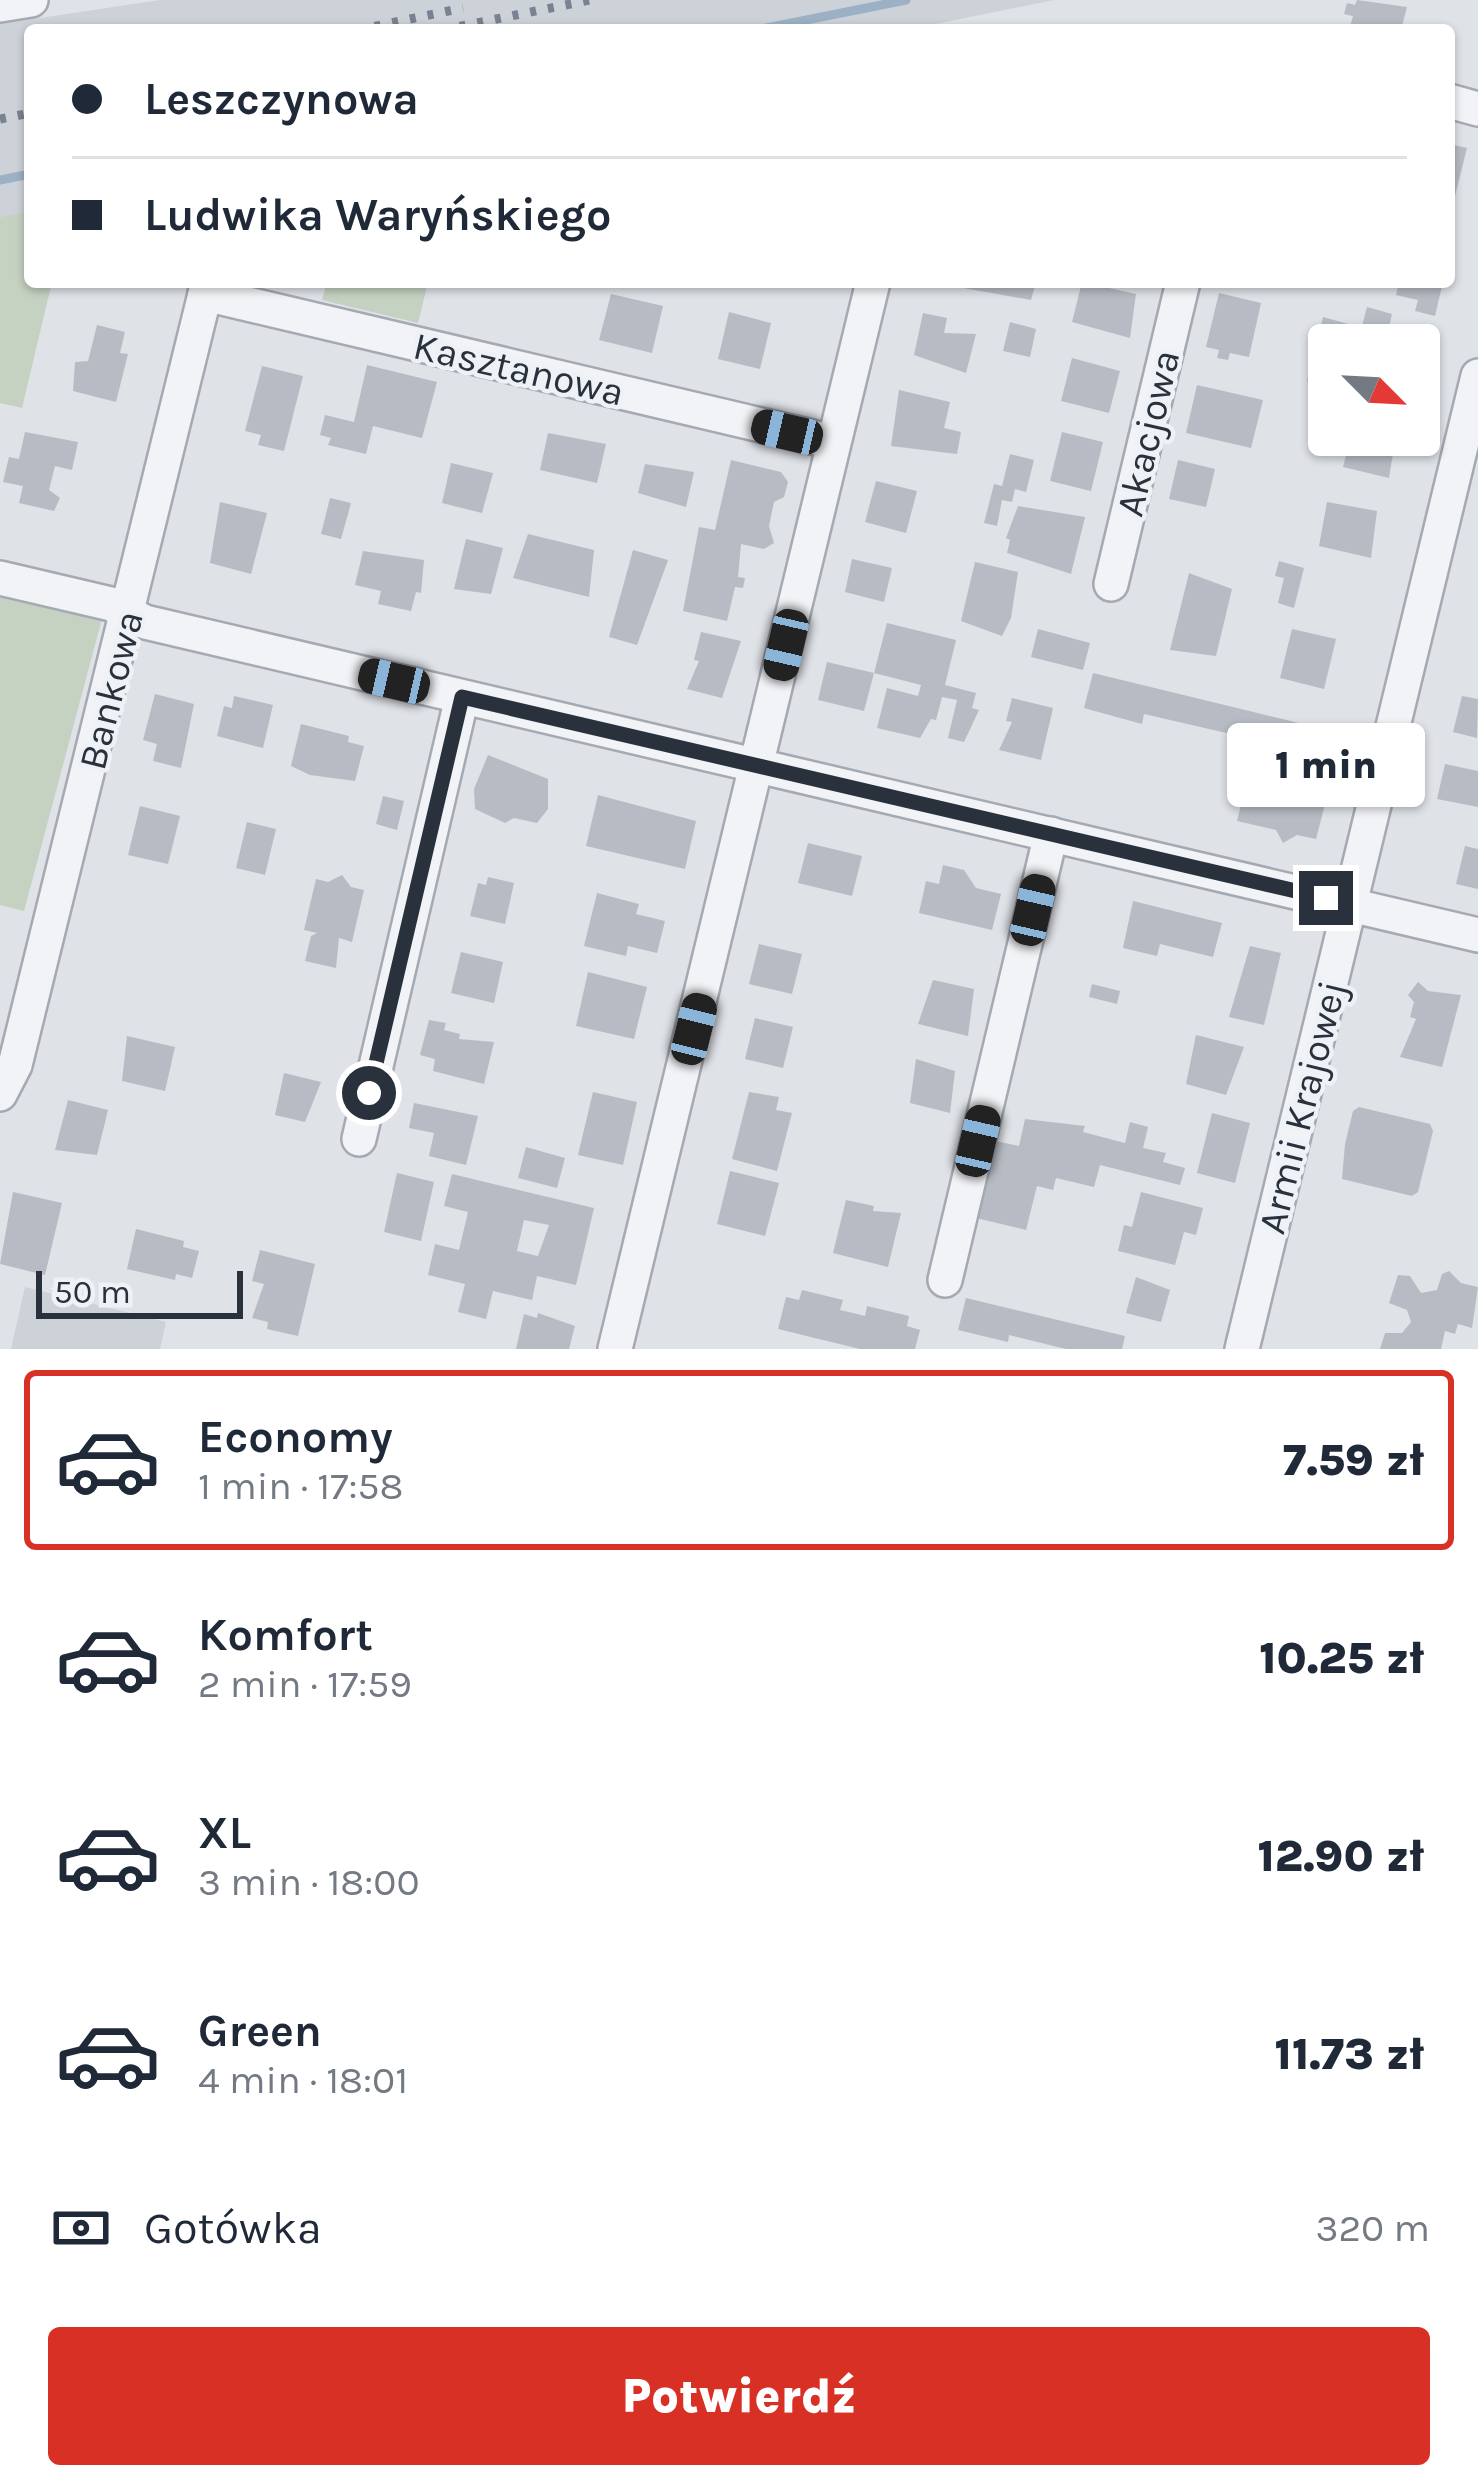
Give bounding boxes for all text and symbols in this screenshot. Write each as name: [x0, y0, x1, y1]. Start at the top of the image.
text: Leszczynowa: [144, 73, 419, 125]
text: Ludwika Waryńskiego: [144, 189, 611, 241]
street label: Kasztanowa: [409, 322, 629, 416]
north arrow: [1308, 324, 1440, 456]
map controls: [1308, 324, 1440, 456]
street label: Akacjowa: [1107, 346, 1189, 521]
car: [748, 406, 826, 458]
street label: Bankowa: [69, 606, 153, 775]
car: [760, 606, 812, 684]
car: [355, 655, 433, 707]
callout: 1 min: [1227, 724, 1425, 808]
text: 1 min: [1275, 742, 1377, 788]
car: [1007, 871, 1059, 949]
route end: [1299, 871, 1353, 925]
street label: Armii Krajowej: [1248, 976, 1356, 1238]
car: [668, 990, 720, 1068]
route start: [342, 1066, 396, 1120]
car: [952, 1102, 1004, 1180]
scale bar: [36, 1265, 243, 1318]
text: 50 m: [54, 1273, 131, 1311]
icon: car: [54, 1406, 162, 1514]
text: Economy: [198, 1411, 393, 1463]
text: 7.59 zł: [1283, 1434, 1424, 1486]
text: 1 min · 17:58: [198, 1463, 403, 1509]
icon: car: [54, 1604, 162, 1712]
text: Komfort: [198, 1609, 373, 1661]
text: 10.25 zł: [1259, 1632, 1424, 1684]
text: 2 min · 17:59: [198, 1661, 412, 1707]
icon: car: [54, 1802, 162, 1910]
text: XL: [198, 1807, 251, 1859]
text: 12.90 zł: [1257, 1830, 1424, 1882]
text: 3 min · 18:00: [198, 1859, 420, 1905]
icon: car: [54, 2000, 162, 2108]
text: Green: [198, 2005, 322, 2057]
text: 11.73 zł: [1275, 2028, 1424, 2080]
text: 4 min · 18:01: [198, 2057, 408, 2103]
icon: cash: [48, 2195, 114, 2261]
text: Gotówka: [144, 2202, 322, 2254]
text: 320 m: [1315, 2205, 1430, 2251]
button: Potwierdź: [48, 2327, 1430, 2465]

